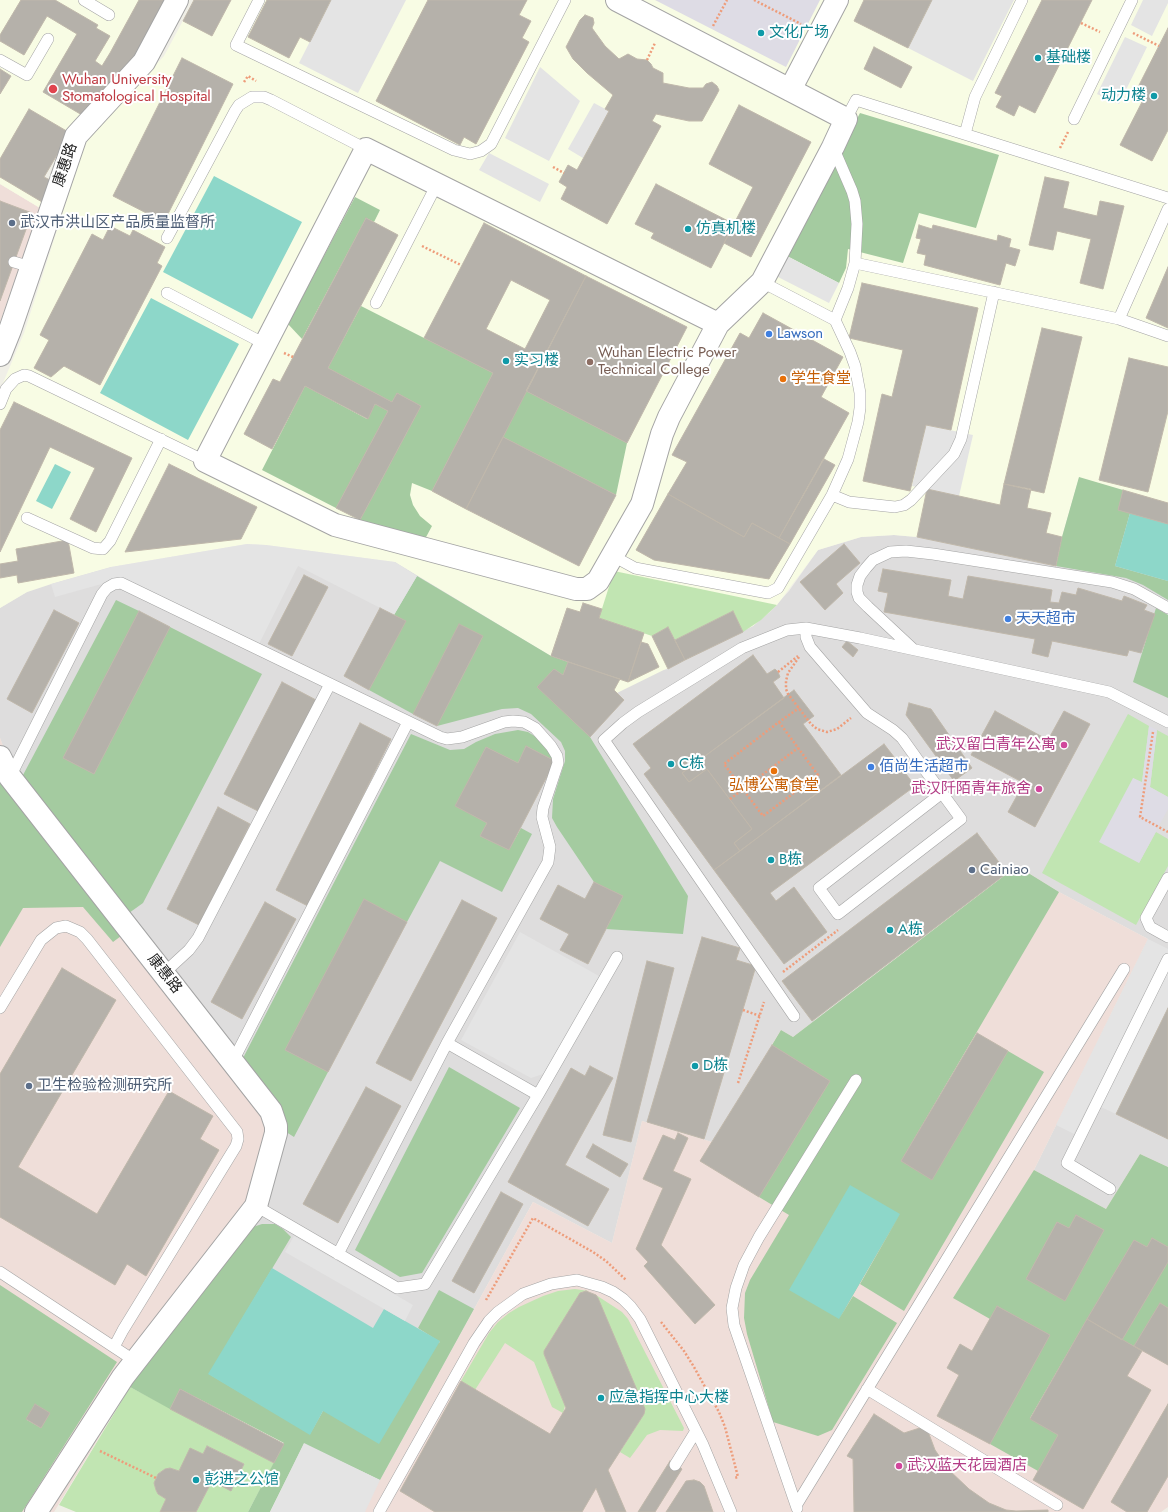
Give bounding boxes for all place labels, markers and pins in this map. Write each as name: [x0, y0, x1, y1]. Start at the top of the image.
place label: 文化广场: [769, 24, 829, 42]
marker: 文化广场: [756, 28, 766, 38]
place label: 基础楼: [1046, 49, 1091, 67]
marker: 基础楼: [1033, 53, 1043, 63]
place label: Wuhan University Stomatological Hospital: [62, 71, 211, 106]
marker: Wuhan University Stomatological Hospital: [47, 83, 59, 95]
place label: 动力楼: [1101, 87, 1146, 105]
marker: 动力楼: [1149, 91, 1159, 101]
place label: 武汉市洪山区产品质量监督所: [20, 214, 215, 232]
marker: 武汉市洪山区产品质量监督所: [7, 218, 17, 228]
place label: 仿真机楼: [696, 220, 756, 238]
marker: 仿真机楼: [683, 224, 693, 234]
place label: Lawson: [777, 325, 823, 343]
marker: Lawson: [764, 329, 774, 339]
place label: Wuhan Electric Power Technical College: [598, 344, 737, 379]
place label: 实习楼: [514, 352, 559, 370]
marker: 实习楼: [501, 356, 511, 366]
marker: Wuhan Electric Power Technical College: [585, 357, 595, 367]
place label: 学生食堂: [791, 370, 851, 388]
marker: 学生食堂: [778, 374, 788, 384]
place label: 天天超市: [1016, 610, 1076, 628]
marker: 天天超市: [1003, 614, 1013, 624]
place label: 武汉留白青年公寓: [936, 736, 1056, 754]
marker: 武汉留白青年公寓: [1059, 740, 1069, 750]
place label: C栋: [679, 755, 704, 773]
place label: 佰尚生活超市: [879, 758, 969, 776]
marker: C栋: [666, 759, 676, 769]
marker: 佰尚生活超市: [866, 762, 876, 772]
marker: 弘博公寓食堂: [769, 766, 779, 776]
place label: 弘博公寓食堂: [729, 777, 819, 795]
place label: 武汉阡陌青年旅舍: [911, 780, 1031, 798]
marker: 武汉阡陌青年旅舍: [1034, 784, 1044, 794]
place label: B栋: [779, 851, 802, 869]
marker: B栋: [766, 855, 776, 865]
place label: Cainiao: [980, 861, 1029, 879]
marker: Cainiao: [967, 865, 977, 875]
place label: A栋: [898, 921, 923, 939]
marker: A栋: [885, 925, 895, 935]
place label: D栋: [703, 1057, 728, 1075]
marker: D栋: [690, 1061, 700, 1071]
place label: 卫生检验检测研究所: [37, 1077, 172, 1095]
marker: 卫生检验检测研究所: [24, 1081, 34, 1091]
place label: 应急指挥中心大楼: [609, 1389, 729, 1407]
marker: 应急指挥中心大楼: [596, 1393, 606, 1403]
place label: 武汉蓝天花园酒店: [907, 1457, 1027, 1475]
marker: 武汉蓝天花园酒店: [894, 1461, 904, 1471]
place label: 彭进之公馆: [204, 1471, 279, 1489]
marker: 彭进之公馆: [191, 1475, 201, 1485]

